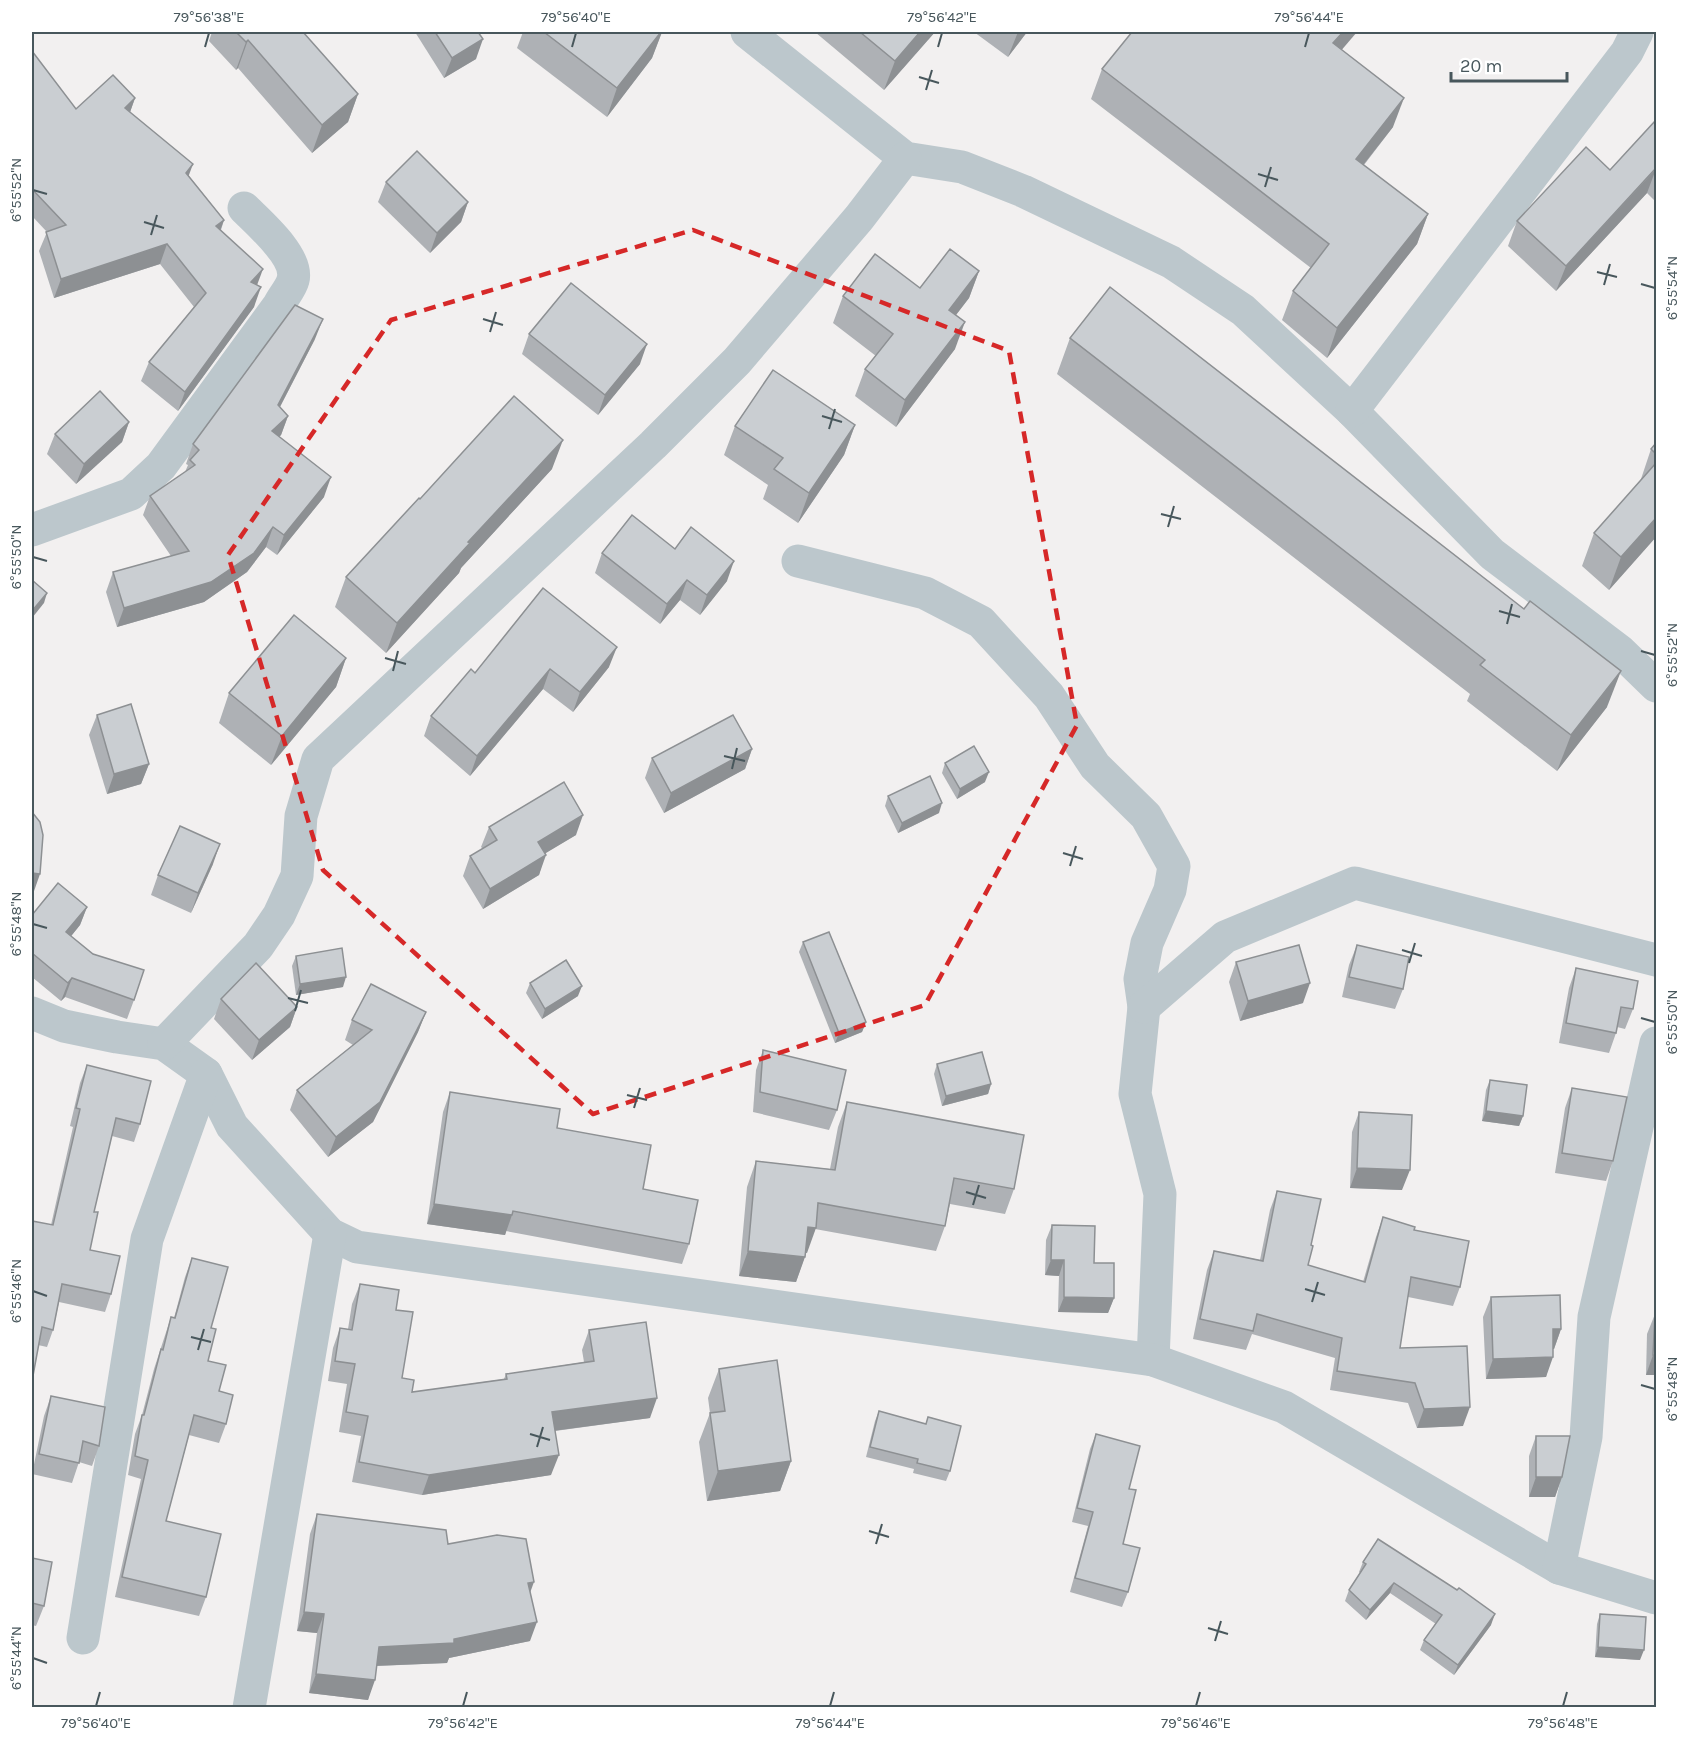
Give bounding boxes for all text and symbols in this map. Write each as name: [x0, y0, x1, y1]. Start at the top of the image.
text: 79°56'38"E: [173, 8, 245, 26]
text: 79°56'40"E: [541, 8, 611, 26]
text: 79°56'42"E: [907, 8, 977, 26]
text: 79°56'44"E: [1274, 8, 1344, 26]
scale bar: [1451, 45, 1566, 83]
text: 20 m: [1460, 55, 1502, 77]
text: 6°55'52"N: [7, 158, 25, 222]
text: 6°55'54"N: [1663, 256, 1681, 320]
text: 6°55'50"N: [7, 525, 25, 589]
text: 6°55'52"N: [1663, 623, 1681, 687]
text: 6°55'48"N: [7, 891, 25, 957]
text: 6°55'50"N: [1663, 990, 1681, 1054]
text: 6°55'46"N: [7, 1259, 25, 1323]
text: 6°55'48"N: [1663, 1356, 1681, 1422]
text: 6°55'44"N: [7, 1626, 25, 1690]
text: 79°56'40"E: [61, 1714, 131, 1732]
text: 79°56'42"E: [428, 1714, 498, 1732]
text: 79°56'44"E: [795, 1714, 865, 1732]
text: 79°56'46"E: [1161, 1714, 1231, 1732]
text: 79°56'48"E: [1528, 1714, 1598, 1732]

